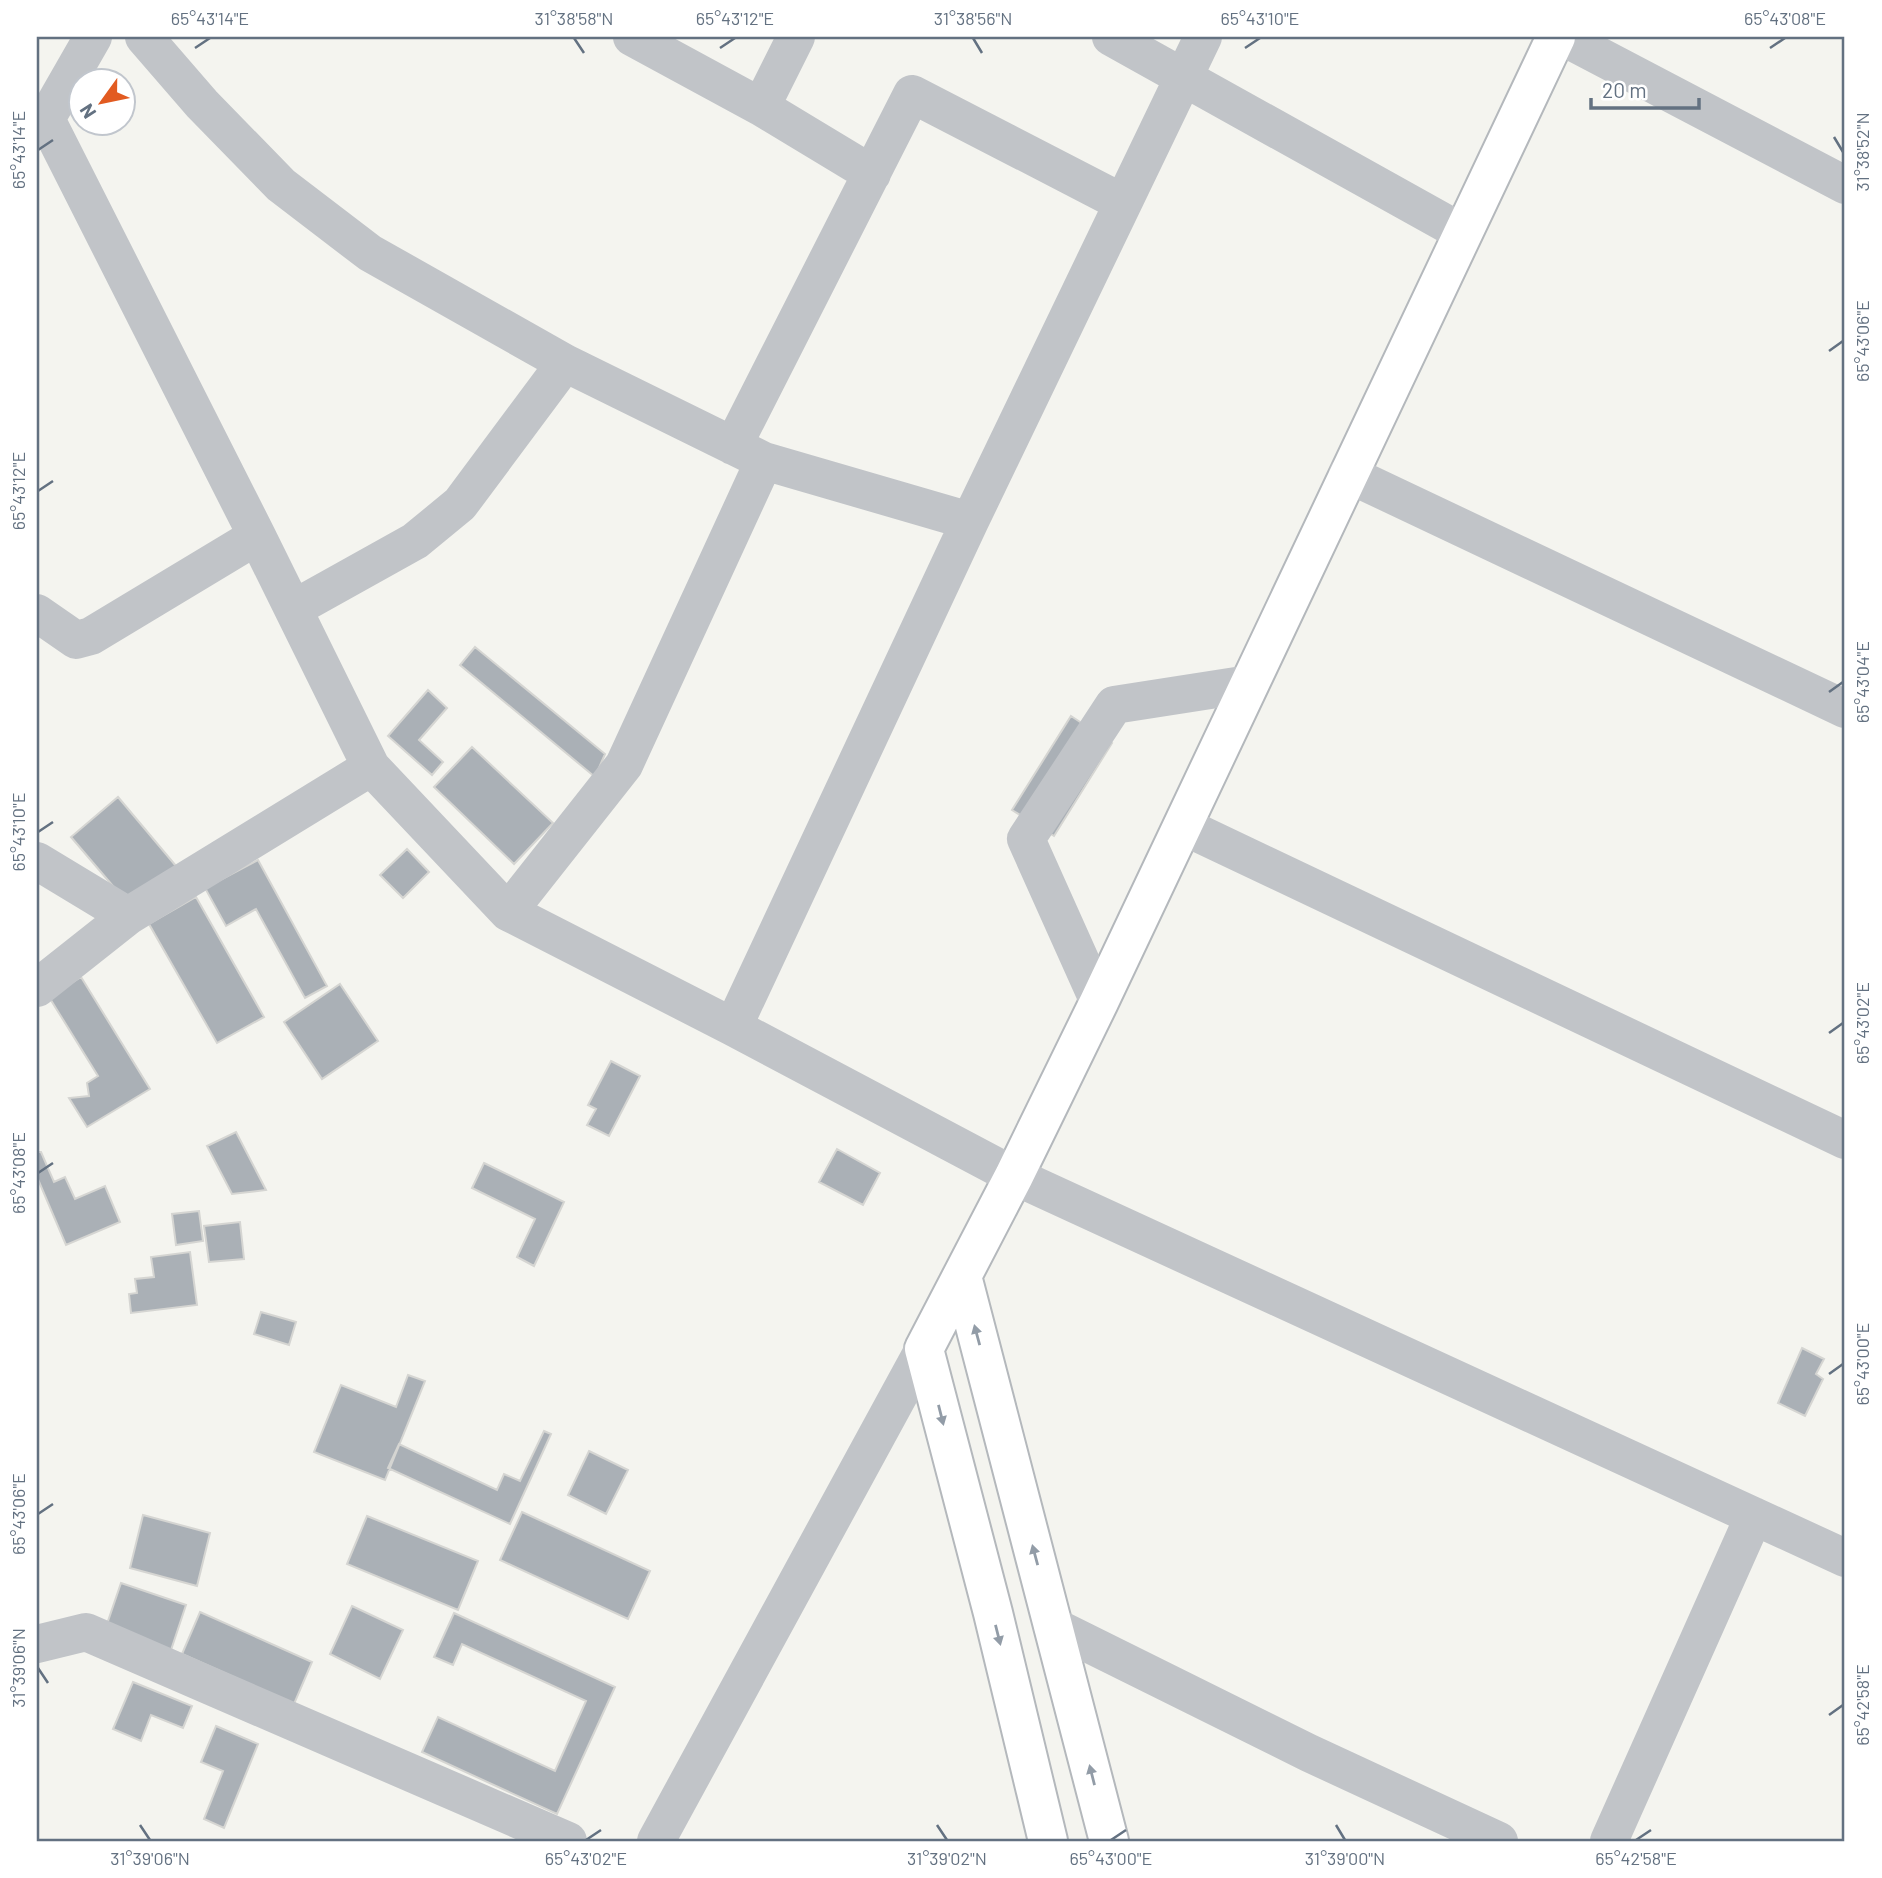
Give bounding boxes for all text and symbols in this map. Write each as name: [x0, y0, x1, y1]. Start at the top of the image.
text: 65°43'14"E: [171, 7, 249, 29]
text: 31°38'58"N: [535, 7, 613, 29]
text: 65°43'12"E: [696, 7, 774, 29]
text: 31°38'56"N: [934, 7, 1012, 29]
text: 65°43'10"E: [1220, 7, 1300, 29]
text: 65°43'08"E: [1744, 7, 1826, 29]
north arrow: [66, 66, 136, 136]
scale bar: [1591, 66, 1700, 110]
text: 20 m: [1602, 77, 1647, 102]
text: N: [74, 100, 100, 123]
text: 65°43'14"E: [7, 111, 29, 189]
text: 31°38'52"N: [1851, 112, 1873, 192]
text: 65°43'06"E: [1851, 300, 1873, 382]
text: 65°43'12"E: [7, 452, 29, 530]
text: 65°43'04"E: [1851, 641, 1873, 723]
text: 65°43'10"E: [7, 792, 29, 872]
text: 65°43'02"E: [1851, 982, 1873, 1064]
text: 65°43'08"E: [7, 1132, 29, 1214]
text: 65°43'00"E: [1851, 1323, 1873, 1405]
one-way arrow: [971, 1324, 982, 1346]
one-way arrow: [936, 1404, 947, 1426]
text: 65°43'06"E: [7, 1473, 29, 1555]
one-way arrow: [1029, 1544, 1040, 1566]
one-way arrow: [993, 1625, 1004, 1647]
text: 31°39'06"N: [7, 1628, 29, 1708]
text: 65°42'58"E: [1851, 1664, 1873, 1746]
one-way arrow: [1086, 1764, 1096, 1785]
text: 31°39'06"N: [110, 1847, 190, 1869]
text: 65°43'02"E: [545, 1847, 627, 1869]
text: 31°39'02"N: [907, 1847, 987, 1869]
text: 65°43'00"E: [1070, 1847, 1152, 1869]
text: 31°39'00"N: [1305, 1847, 1385, 1869]
text: 65°42'58"E: [1595, 1847, 1677, 1869]

